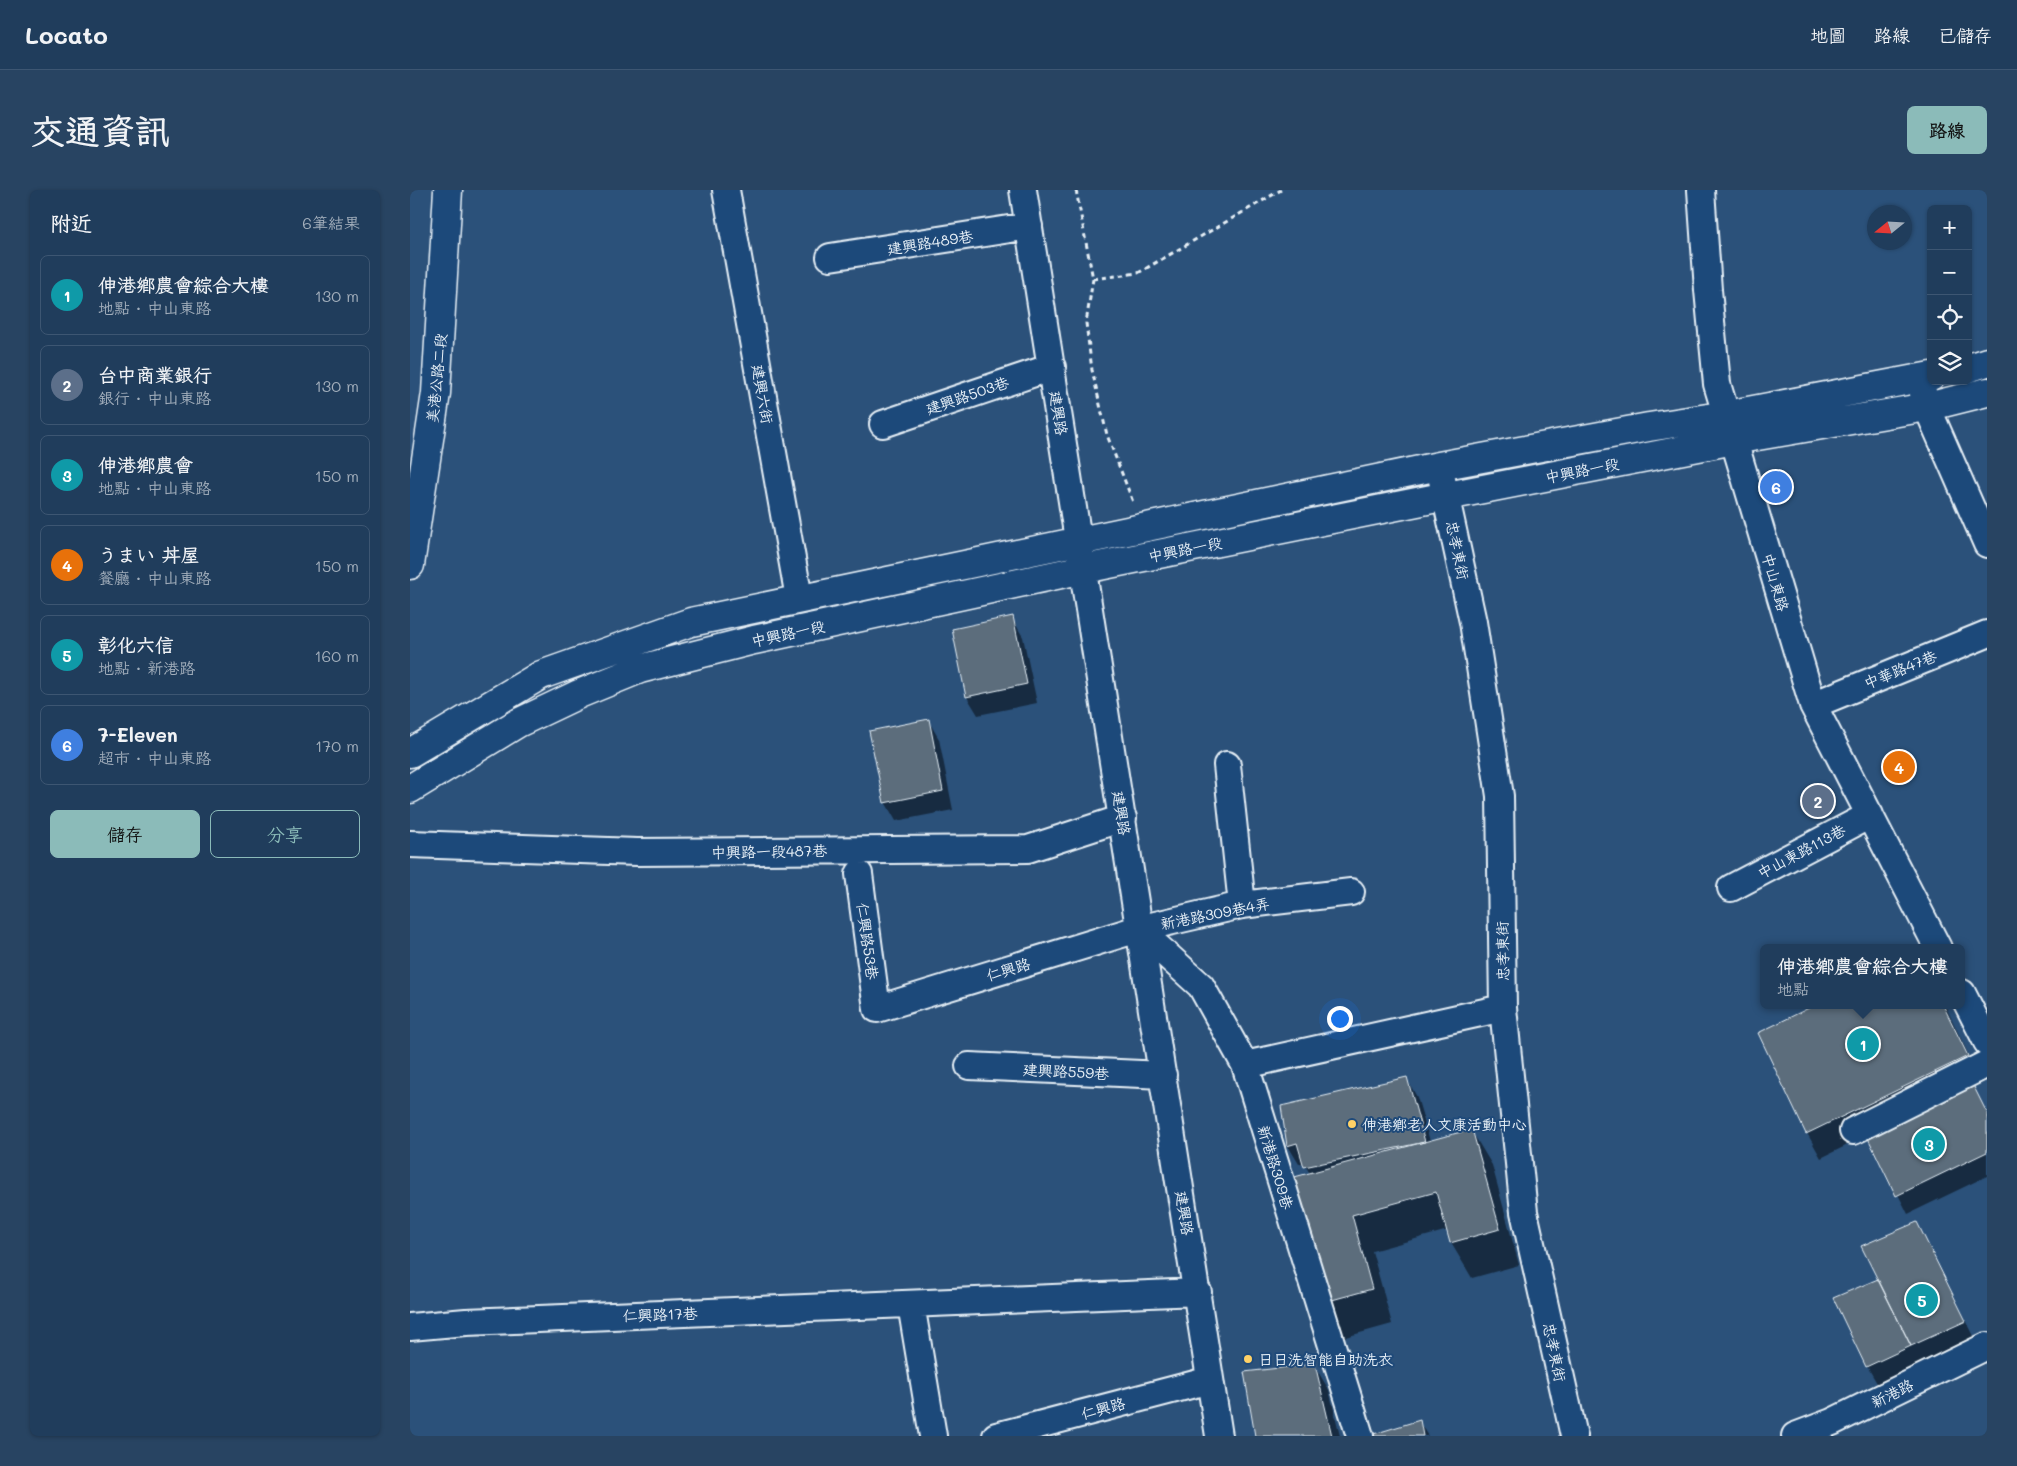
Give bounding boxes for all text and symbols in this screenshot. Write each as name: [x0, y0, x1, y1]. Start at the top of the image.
text: Locato: [25, 19, 108, 50]
text: 地圖: [1810, 23, 1846, 47]
text: 路線: [1874, 23, 1910, 47]
text: 已儲存: [1938, 23, 1992, 47]
button: 路線: [1907, 106, 1987, 154]
text: 交通資訊: [30, 107, 170, 153]
north arrow: [1867, 205, 1912, 250]
map controls: [1927, 205, 1972, 385]
button: +: [1927, 205, 1972, 250]
text: 附近: [50, 209, 92, 236]
text: 6筆結果: [302, 212, 360, 233]
street label: 建興路489巷: [886, 225, 974, 259]
button: −: [1927, 250, 1972, 295]
text: 伸港鄉農會綜合大樓: [98, 272, 269, 297]
text: 1: [63, 285, 71, 306]
text: 130 m: [315, 285, 359, 306]
button: locate: [1927, 295, 1972, 340]
text: 地點 · 中山東路: [98, 297, 211, 318]
street label: 美港公路二段: [421, 332, 451, 424]
button: layers: [1927, 340, 1972, 385]
text: 台中商業銀行: [98, 362, 212, 387]
street label: 建興六街: [748, 363, 778, 425]
street label: 建興路503巷: [923, 371, 1011, 419]
text: 2: [63, 375, 71, 396]
text: 130 m: [315, 375, 359, 396]
text: 銀行 · 中山東路: [98, 387, 211, 408]
street label: 建興路: [1046, 389, 1072, 437]
text: 伸港鄉農會: [98, 452, 193, 477]
street label: 中興路一段: [1543, 453, 1621, 487]
text: 3: [62, 465, 72, 486]
text: 150 m: [315, 465, 359, 486]
pin: 6: [1760, 468, 1792, 506]
text: 地點 · 中山東路: [98, 477, 211, 498]
street label: 忠孝東街: [1442, 519, 1474, 581]
street label: 中興路一段: [1146, 532, 1224, 566]
text: うまい 丼屋: [98, 542, 200, 567]
street label: 中山東路: [1758, 550, 1794, 614]
text: 4: [62, 555, 72, 576]
text: 150 m: [315, 555, 359, 576]
text: 餐廳 · 中山東路: [98, 567, 211, 588]
street label: 中興路一段: [749, 615, 827, 651]
text: 彰化六信: [98, 632, 174, 657]
text: 5: [62, 645, 72, 666]
text: 160 m: [314, 645, 359, 666]
street label: 中華路47巷: [1860, 645, 1940, 693]
text: 地點 · 新港路: [98, 657, 195, 678]
text: 7-Eleven: [98, 722, 178, 747]
text: 6: [62, 735, 72, 756]
text: 170 m: [315, 735, 359, 756]
text: 超市 · 中山東路: [98, 747, 211, 768]
pin: 4: [1883, 748, 1915, 786]
pin: 2: [1802, 782, 1834, 820]
street label: 建興路: [1109, 789, 1135, 837]
button: 儲存: [50, 810, 200, 858]
button: 分享: [210, 810, 360, 858]
street label: 中山東路113巷: [1753, 819, 1849, 883]
street label: 中興路一段487巷: [711, 840, 827, 862]
street label: 新港路309巷4弄: [1159, 893, 1271, 933]
street label: 仁興路53巷: [853, 901, 883, 981]
street label: 忠孝東街: [1491, 921, 1513, 981]
popup: [1760, 944, 1965, 1009]
street label: 仁興路: [984, 953, 1032, 985]
text: 伸港鄉農會綜合大樓: [1777, 953, 1948, 978]
text: 地點: [1777, 978, 1809, 999]
your location: [1327, 1006, 1353, 1032]
pin: 1: [1847, 1025, 1879, 1063]
street label: 建興路559巷: [1022, 1059, 1110, 1083]
place label: 伸港鄉老人文康活動中心: [1362, 1114, 1527, 1134]
marker: 伸港鄉老人文康活動中心: [1346, 1118, 1358, 1130]
street label: 新港路309巷: [1254, 1123, 1298, 1211]
pin: 3: [1913, 1125, 1945, 1163]
street label: 建興路: [1172, 1189, 1198, 1237]
pin: 5: [1906, 1281, 1938, 1319]
street label: 仁興路17巷: [622, 1303, 698, 1325]
street label: 忠孝東街: [1539, 1321, 1571, 1383]
place label: 日日洗智能自助洗衣: [1258, 1349, 1393, 1369]
marker: 日日洗智能自助洗衣: [1242, 1353, 1254, 1365]
street label: 新港路: [1867, 1374, 1917, 1412]
street label: 仁興路: [1079, 1393, 1127, 1423]

